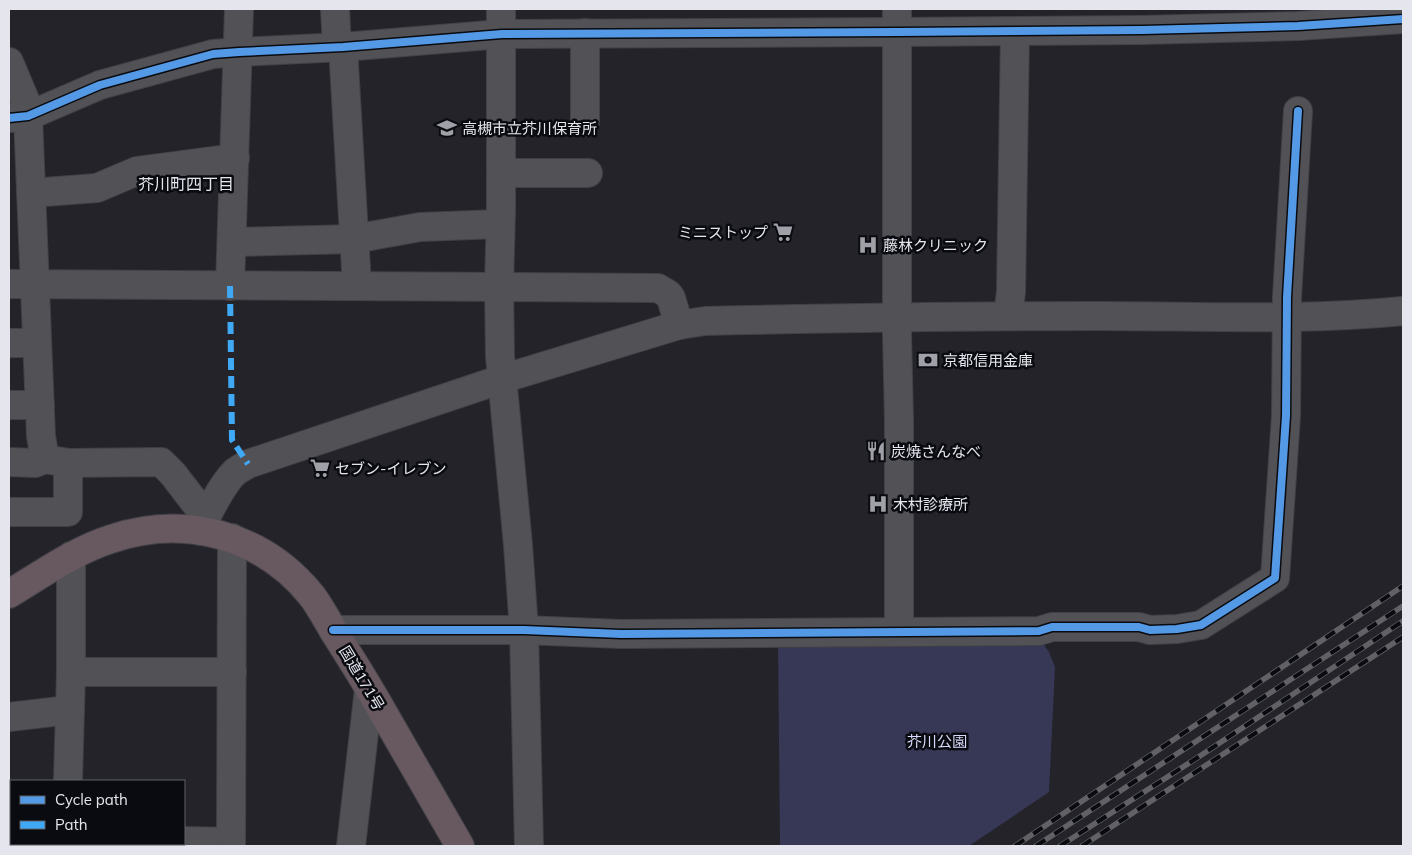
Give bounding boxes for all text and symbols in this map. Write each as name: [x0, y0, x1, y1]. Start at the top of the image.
school or university icon: 高槻市立芥川保育所: [436, 117, 458, 139]
place label: 高槻市立芥川保育所: [462, 119, 597, 138]
district label: 芥川町四丁目: [138, 174, 234, 194]
supermarket icon: ミニストップ: [772, 221, 794, 243]
place label: ミニストップ: [678, 223, 768, 242]
hospital icon: 藤林クリニック: [857, 234, 879, 256]
place label: 藤林クリニック: [883, 236, 988, 255]
bank icon: 京都信用金庫: [917, 349, 939, 371]
place label: 京都信用金庫: [943, 351, 1033, 370]
restaurant icon: 炭焼さんなべ: [865, 440, 887, 462]
place label: 炭焼さんなべ: [891, 442, 981, 461]
supermarket icon: セブン-イレブン: [309, 457, 331, 479]
place label: セブン-イレブン: [335, 459, 446, 478]
hospital icon: 木村診療所: [867, 493, 889, 515]
place label: 木村診療所: [893, 495, 968, 514]
street label: 国道171号: [335, 642, 389, 714]
park label: 芥川公園: [907, 732, 967, 751]
legend: [10, 780, 185, 845]
text: Cycle path: [55, 790, 128, 809]
text: Path: [55, 815, 87, 834]

